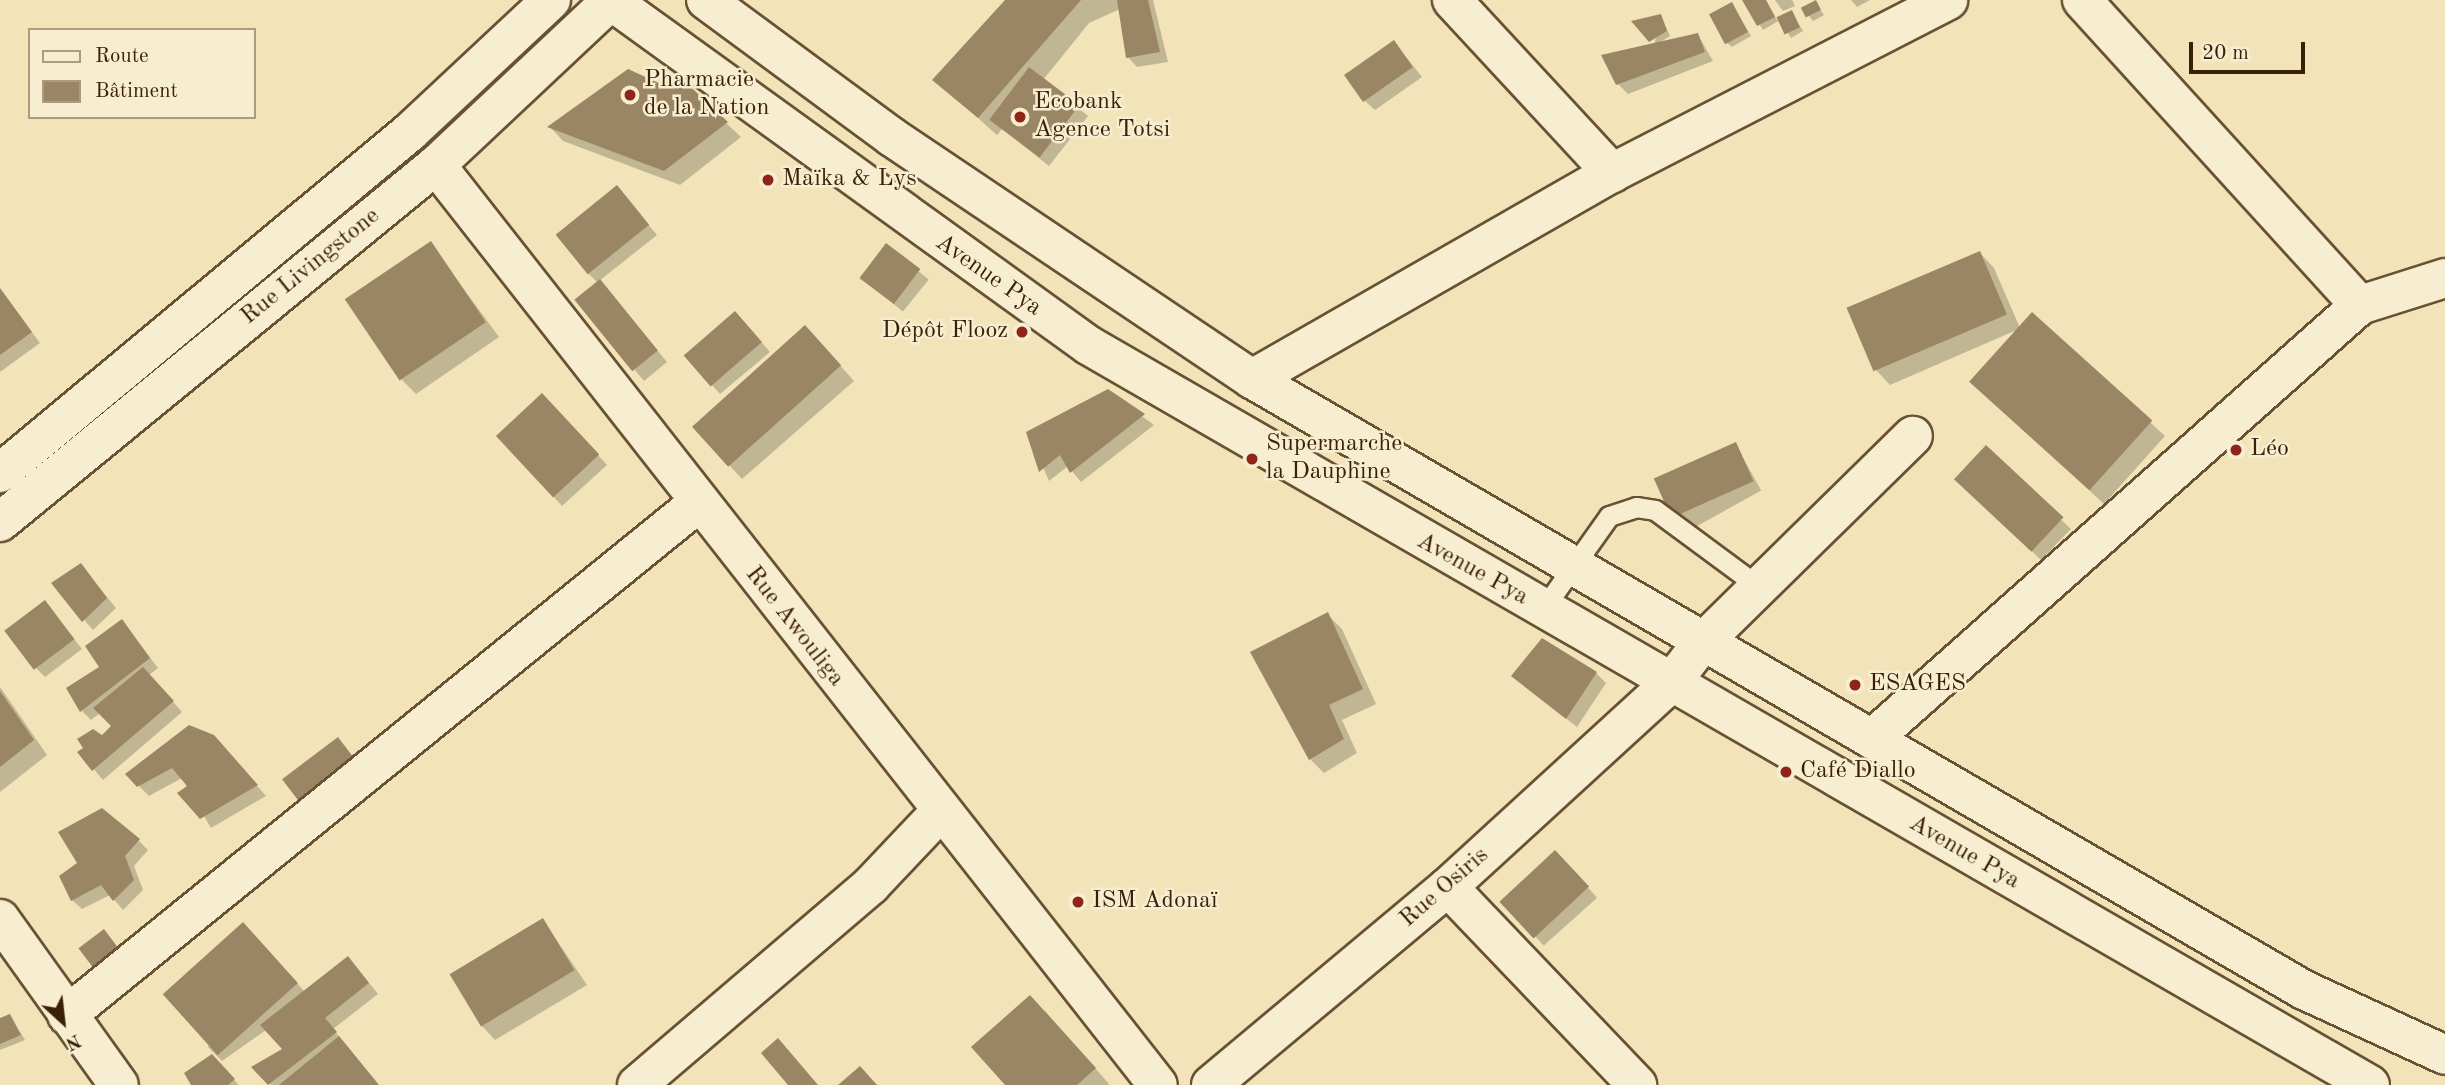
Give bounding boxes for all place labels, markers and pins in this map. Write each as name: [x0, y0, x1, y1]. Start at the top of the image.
place label: Pharmacie de la Nation: [644, 67, 769, 123]
marker: Pharmacie de la Nation: [622, 87, 638, 103]
place label: Ecobank Agence Totsi: [1034, 89, 1170, 145]
marker: Ecobank Agence Totsi: [1012, 109, 1028, 125]
place label: Maïka & Lys: [782, 166, 917, 194]
marker: Maïka & Lys: [760, 172, 776, 188]
place label: Dépôt Flooz: [882, 318, 1008, 346]
marker: Dépôt Flooz: [1014, 324, 1030, 340]
place label: Supermarche la Dauphine: [1266, 431, 1402, 487]
place label: Léo: [2250, 436, 2289, 464]
marker: Léo: [2228, 442, 2244, 458]
marker: Supermarche la Dauphine: [1244, 451, 1260, 467]
place label: ESAGES: [1869, 671, 1966, 699]
marker: ESAGES: [1847, 677, 1863, 693]
place label: Café Diallo: [1800, 758, 1916, 786]
marker: Café Diallo: [1778, 764, 1794, 780]
place label: ISM Adonaï: [1092, 888, 1218, 916]
marker: ISM Adonaï: [1070, 894, 1086, 910]

